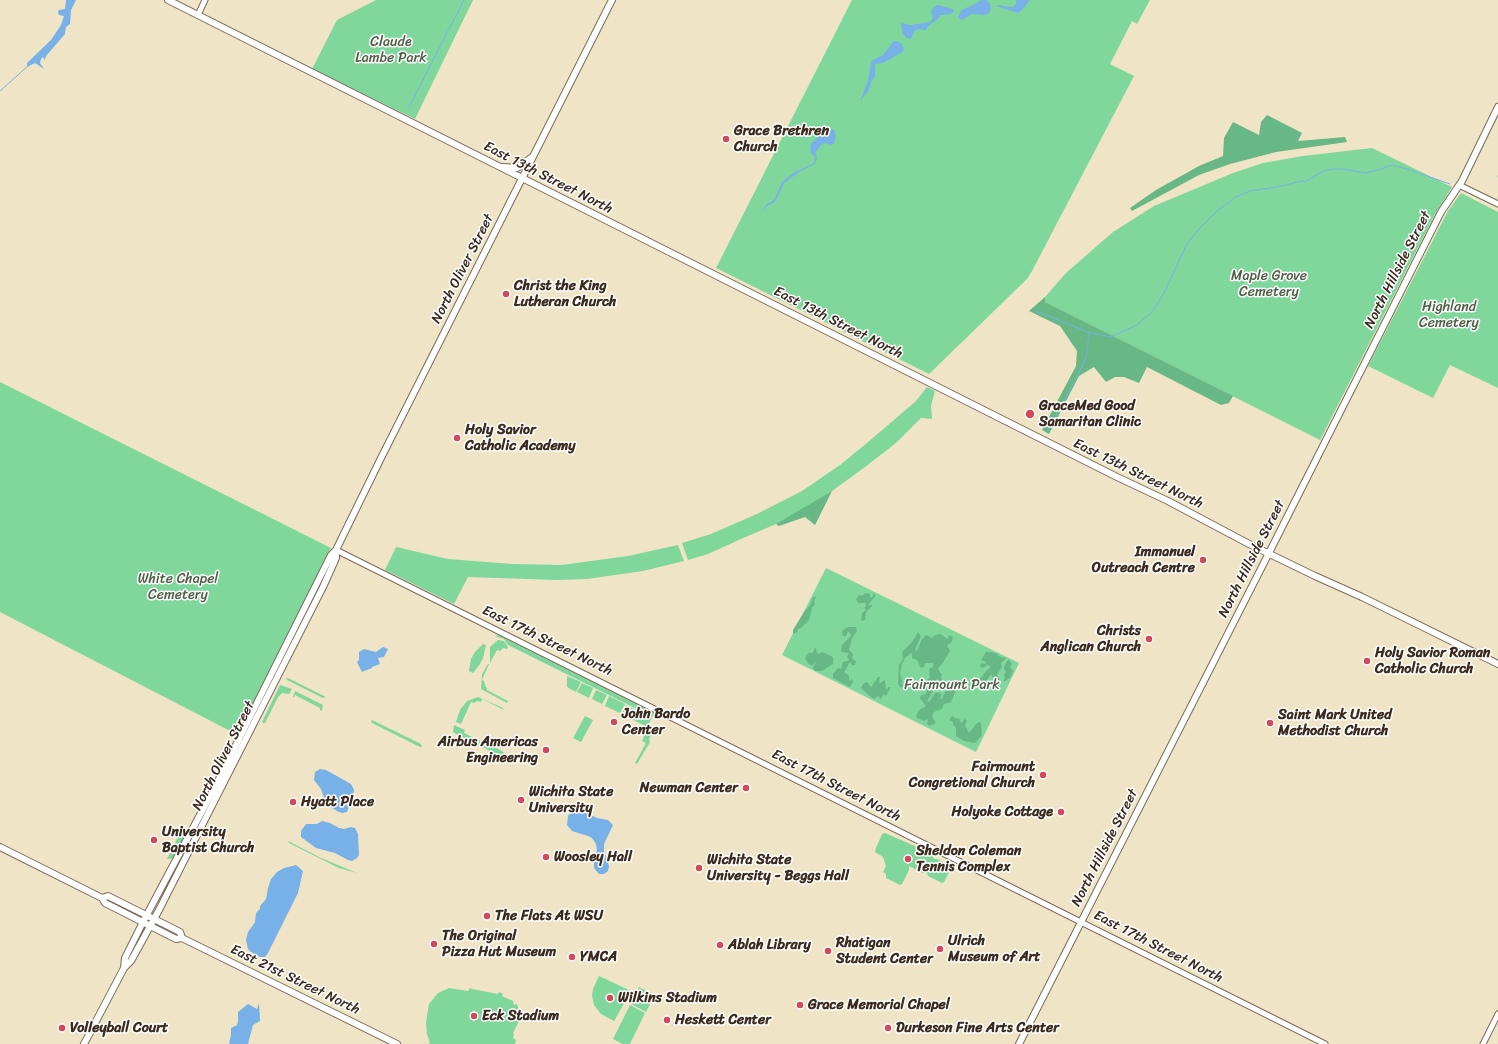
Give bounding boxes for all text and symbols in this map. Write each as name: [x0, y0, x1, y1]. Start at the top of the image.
park label: Claude Lambe Park: [355, 34, 427, 66]
place label: Grace Brethren Church: [734, 123, 829, 156]
marker: Grace Brethren Church: [721, 134, 731, 144]
street label: East 13th Street North: [481, 138, 615, 218]
street label: North Hillside Street: [1361, 209, 1435, 331]
street label: North Oliver Street: [428, 212, 498, 326]
park label: Maple Grove Cemetery: [1231, 268, 1307, 300]
place label: Christ the King Lutheran Church: [514, 278, 616, 310]
street label: East 13th Street North: [771, 283, 905, 363]
marker: Christ the King Lutheran Church: [501, 289, 511, 299]
park label: Highland Cemetery: [1419, 299, 1479, 332]
place label: GraceMed Good Samaritan Clinic: [1039, 398, 1141, 430]
marker: GraceMed Good Samaritan Clinic: [1024, 408, 1036, 420]
place label: Holy Savior Catholic Academy: [465, 422, 576, 454]
marker: Holy Savior Catholic Academy: [452, 433, 462, 443]
street label: East 13th Street North: [1070, 435, 1206, 513]
street label: North Hillside Street: [1215, 498, 1289, 620]
place label: Immanuel Outreach Centre: [1092, 544, 1195, 576]
marker: Immanuel Outreach Centre: [1198, 555, 1208, 565]
park label: White Chapel Cemetery: [138, 571, 218, 604]
street label: East 17th Street North: [479, 602, 615, 680]
place label: Christs Anglican Church: [1041, 623, 1141, 656]
marker: Christs Anglican Church: [1144, 634, 1154, 644]
place label: Holy Savior Roman Catholic Church: [1375, 645, 1490, 678]
marker: Holy Savior Roman Catholic Church: [1362, 656, 1372, 666]
park label: Fairmount Park: [904, 677, 1000, 693]
street label: North Oliver Street: [189, 699, 259, 813]
place label: John Bardo Center: [622, 706, 690, 738]
place label: Saint Mark United Methodist Church: [1278, 707, 1392, 740]
marker: John Bardo Center: [609, 717, 619, 727]
marker: Saint Mark United Methodist Church: [1265, 718, 1275, 728]
place label: Airbus Americas Engineering: [438, 734, 538, 766]
marker: Airbus Americas Engineering: [541, 745, 551, 755]
street label: East 17th Street North: [769, 746, 903, 826]
place label: Fairmount Congretional Church: [909, 759, 1035, 792]
marker: Fairmount Congretional Church: [1038, 770, 1048, 780]
place label: Newman Center: [640, 780, 738, 796]
marker: Newman Center: [741, 783, 751, 793]
place label: Wichita State University: [529, 784, 613, 816]
street label: North Hillside Street: [1068, 787, 1142, 909]
place label: Hyatt Place: [301, 794, 374, 810]
marker: Wichita State University: [516, 795, 526, 805]
marker: Hyatt Place: [288, 797, 298, 807]
place label: Holyoke Cottage: [952, 804, 1053, 820]
marker: Holyoke Cottage: [1056, 807, 1066, 817]
place label: University Baptist Church: [162, 824, 254, 856]
marker: University Baptist Church: [149, 835, 159, 845]
place label: Sheldon Coleman Tennis Complex: [916, 843, 1021, 876]
place label: Woosley Hall: [554, 849, 632, 865]
marker: Woosley Hall: [541, 852, 551, 862]
place label: Wichita State University - Beggs Hall: [707, 852, 849, 884]
marker: Sheldon Coleman Tennis Complex: [903, 854, 913, 864]
marker: Wichita State University - Beggs Hall: [694, 863, 704, 873]
street label: East 17th Street North: [1091, 907, 1225, 987]
place label: The Flats At WSU: [495, 908, 603, 924]
marker: The Flats At WSU: [482, 911, 492, 921]
place label: The Original Pizza Hut Museum: [442, 928, 556, 960]
place label: Ulrich Museum of Art: [948, 933, 1040, 966]
place label: Rhatigan Student Center: [836, 935, 933, 968]
place label: Ablah Library: [728, 937, 811, 953]
marker: The Original Pizza Hut Museum: [429, 939, 439, 949]
marker: Ablah Library: [715, 940, 725, 950]
street label: East 21st Street North: [228, 941, 362, 1019]
marker: Ulrich Museum of Art: [935, 944, 945, 954]
marker: Rhatigan Student Center: [823, 946, 833, 956]
place label: YMCA: [580, 949, 617, 965]
marker: YMCA: [567, 952, 577, 962]
place label: Wilkins Stadium: [618, 990, 717, 1006]
marker: Wilkins Stadium: [605, 993, 615, 1003]
place label: Grace Memorial Chapel: [808, 997, 950, 1013]
marker: Grace Memorial Chapel: [795, 1000, 805, 1010]
place label: Eck Stadium: [482, 1008, 559, 1024]
marker: Eck Stadium: [469, 1011, 479, 1021]
place label: Heskett Center: [675, 1012, 771, 1028]
marker: Heskett Center: [662, 1015, 672, 1025]
place label: Volleyball Court: [70, 1020, 168, 1036]
place label: Durkeson Fine Arts Center: [896, 1020, 1059, 1036]
marker: Volleyball Court: [57, 1023, 67, 1033]
marker: Durkeson Fine Arts Center: [883, 1023, 893, 1033]

